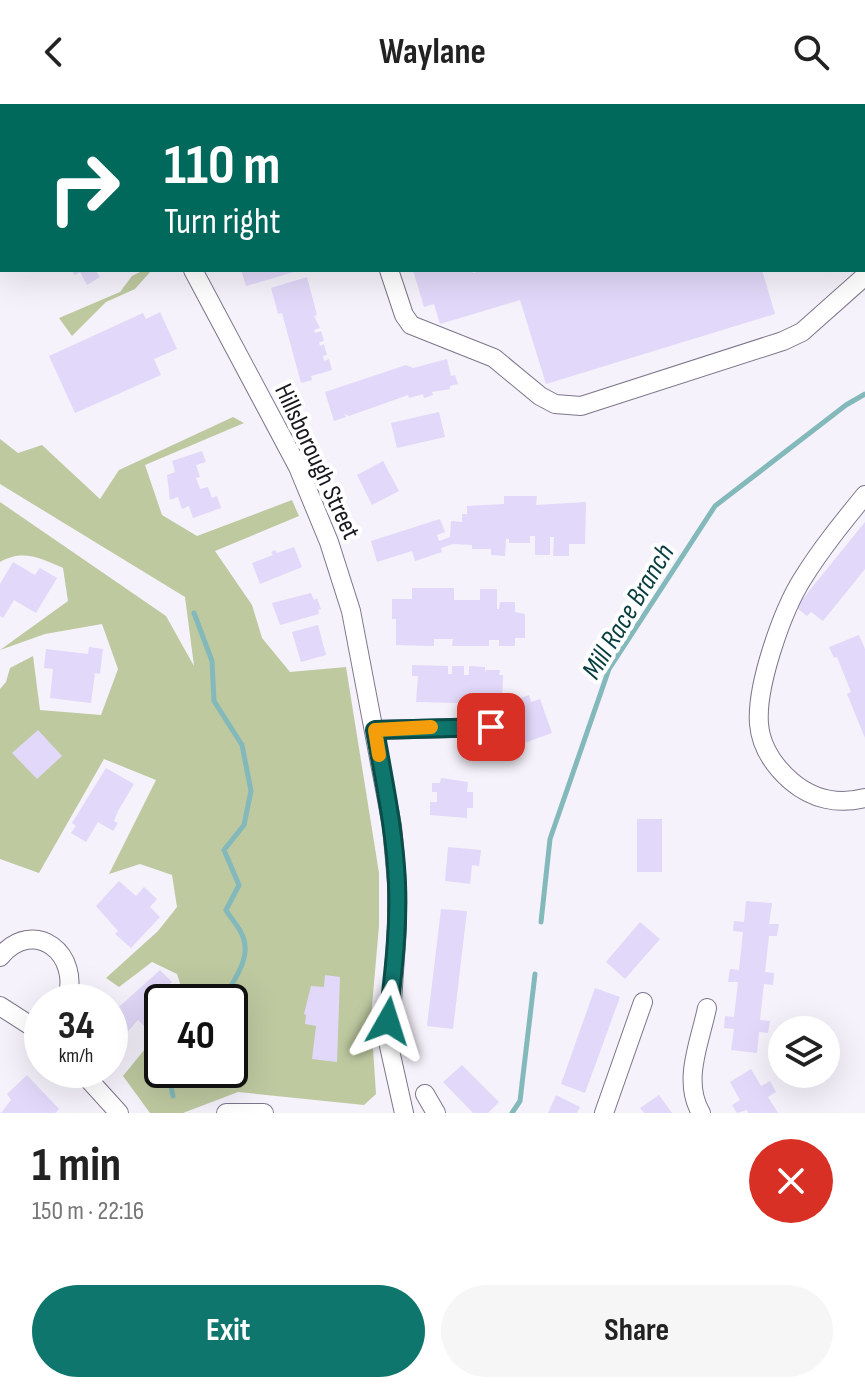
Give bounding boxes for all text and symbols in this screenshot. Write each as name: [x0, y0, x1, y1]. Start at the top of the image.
icon: back: [32, 30, 76, 74]
icon: search: [789, 30, 833, 74]
text: Waylane: [379, 31, 486, 74]
text: 110 m: [164, 133, 280, 200]
icon: right: [32, 136, 136, 240]
text: Turn right: [164, 201, 281, 244]
street label: Hillsborough Street: [267, 379, 366, 544]
water label: Mill Race Branch: [575, 538, 682, 685]
pin: [457, 693, 525, 761]
icon: arrive: [469, 705, 513, 749]
position arrow: [346, 979, 430, 1063]
speed limit sign: 40: [144, 984, 248, 1088]
text: 34: [58, 1002, 94, 1050]
map controls: [768, 1016, 840, 1088]
button: layers: [768, 1016, 840, 1088]
text: km/h: [59, 1044, 93, 1068]
text: 1 min: [32, 1137, 121, 1194]
button: close: [749, 1139, 833, 1223]
text: 150 m · 22:16: [32, 1196, 144, 1227]
button: Exit: [32, 1285, 425, 1377]
button: Share: [441, 1285, 833, 1377]

